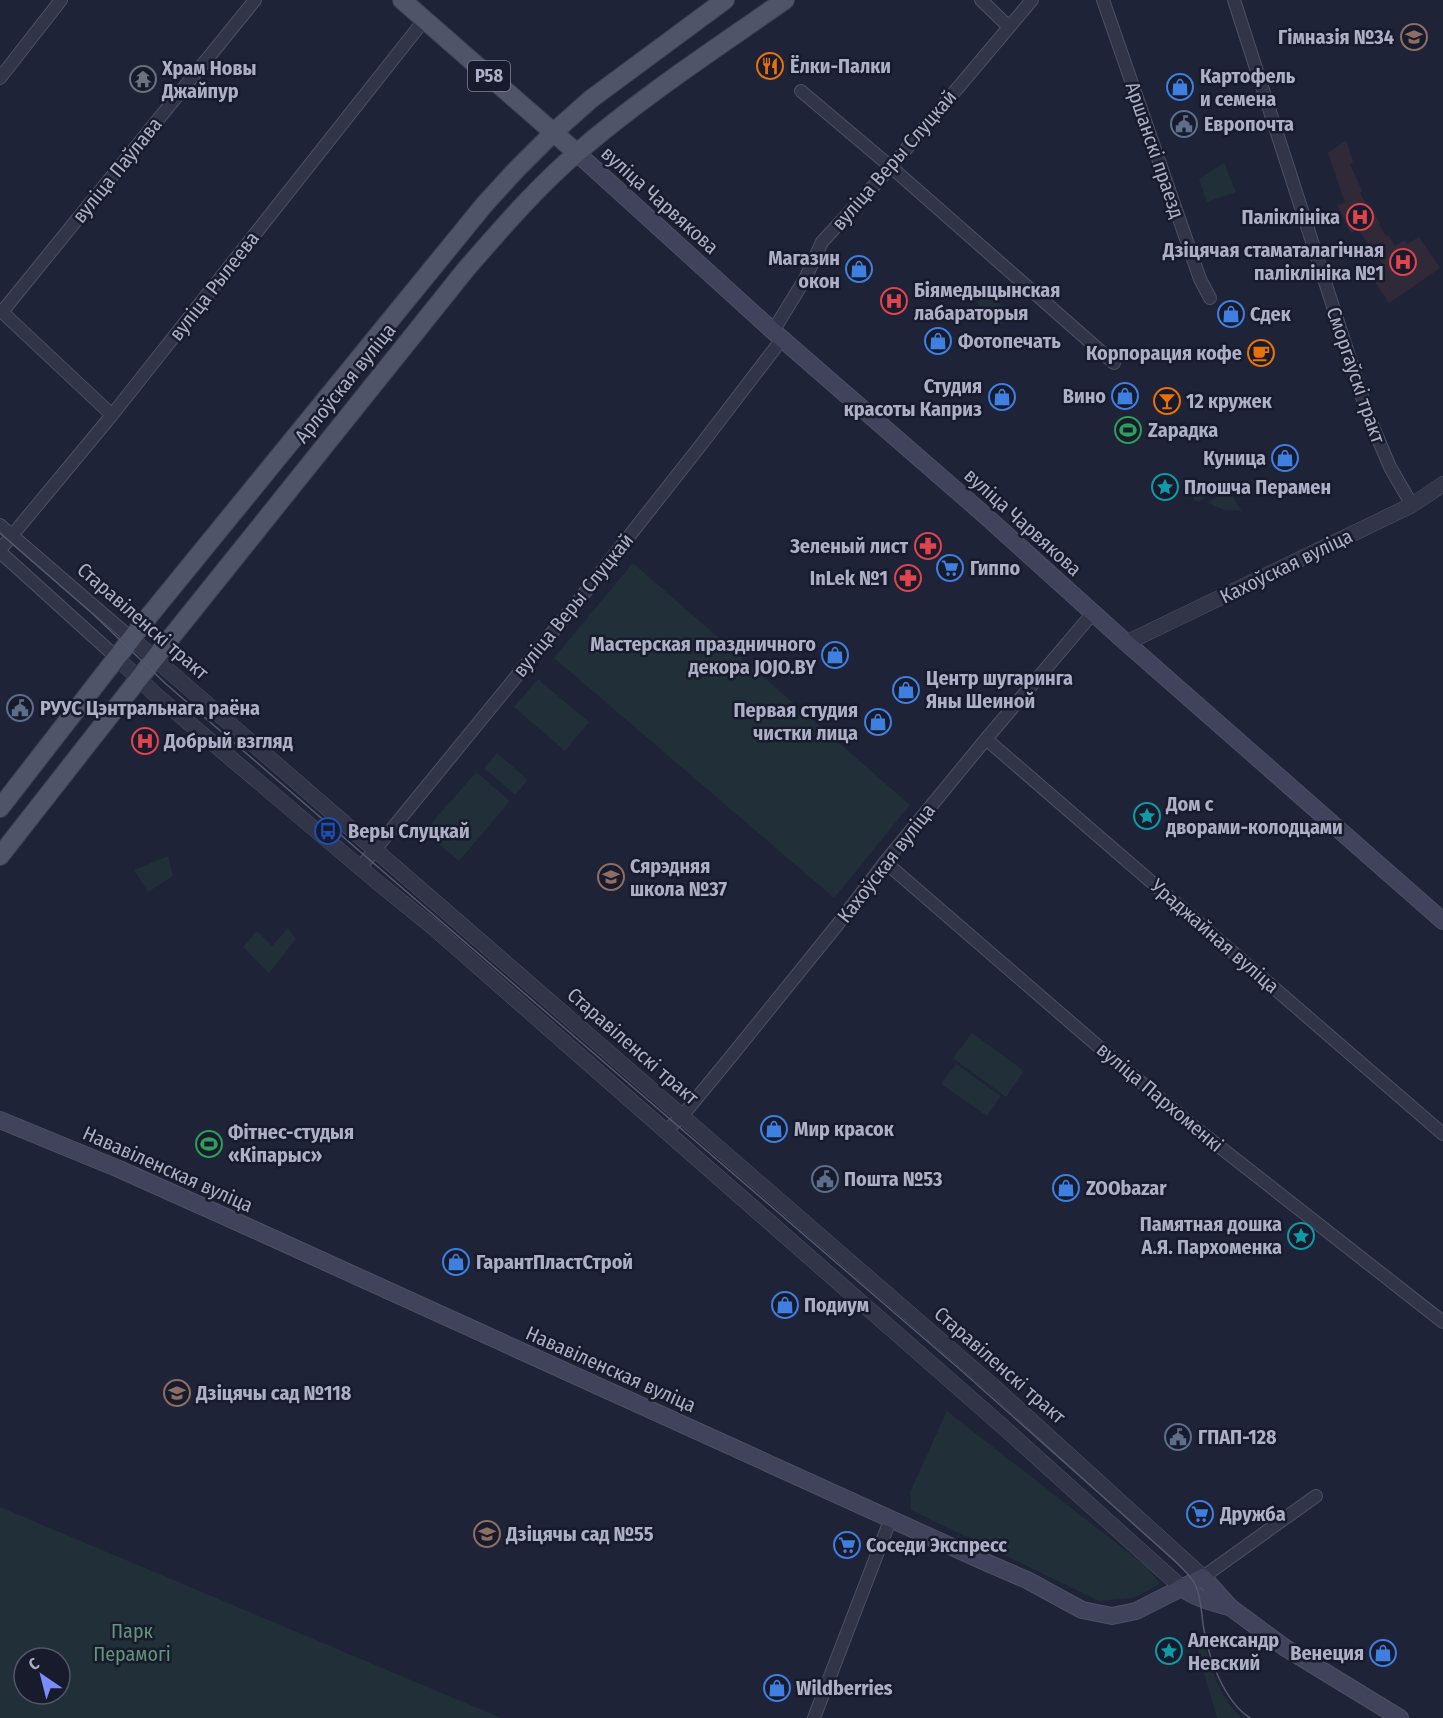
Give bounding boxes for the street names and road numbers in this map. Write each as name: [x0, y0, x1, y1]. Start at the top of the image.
road number: Р58: [468, 61, 510, 91]
street label: Аршанскі праезд: [1120, 79, 1190, 221]
street label: вуліца Веры Слуцкай: [827, 85, 961, 235]
street label: вуліца Паўлава: [67, 112, 167, 228]
street label: вуліца Чарвякова: [596, 141, 724, 259]
street label: вуліца Рылеева: [164, 227, 264, 345]
street label: Сморгаўскі тракт: [1321, 304, 1391, 447]
street label: Арлоўская вуліца: [289, 318, 401, 448]
street label: вуліца Чарвякова: [959, 463, 1087, 581]
street label: Кахоўская вуліца: [1216, 524, 1356, 608]
street label: вуліца Веры Слуцкай: [508, 528, 638, 682]
street label: Старавіленскі тракт: [72, 557, 214, 685]
street label: Кахоўская вуліца: [832, 799, 940, 927]
street label: Ураджайная вуліца: [1145, 873, 1284, 998]
street label: Старавіленскі тракт: [562, 982, 704, 1110]
street label: вуліца Пархоменкі: [1092, 1037, 1228, 1157]
street label: Нававіленская вуліца: [79, 1121, 257, 1217]
street label: Старавіленскі тракт: [929, 1301, 1071, 1429]
street label: Нававіленская вуліца: [522, 1321, 700, 1417]

